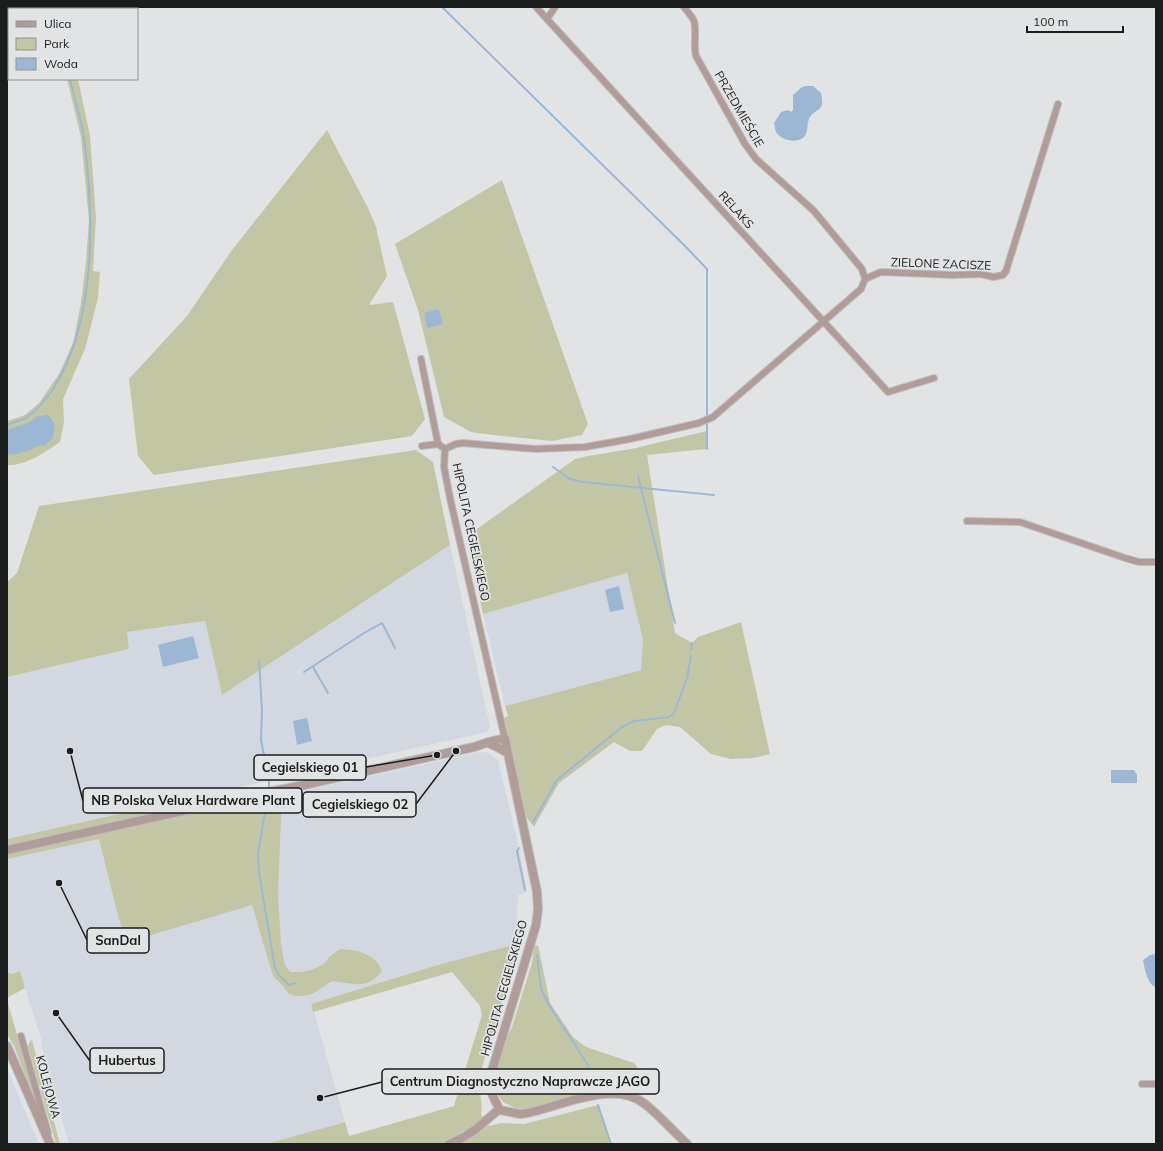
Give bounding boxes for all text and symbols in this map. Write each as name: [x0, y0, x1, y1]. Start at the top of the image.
legend: [8, 8, 138, 80]
scale bar: [1027, 8, 1123, 34]
text: 100 m: [1033, 14, 1068, 29]
text: Ulica: [44, 16, 72, 31]
text: Park: [44, 36, 70, 51]
text: Woda: [44, 56, 78, 71]
street label: PRZEDMIEŚCIE: [712, 68, 767, 150]
street label: RELAKS: [716, 188, 757, 231]
street label: ZIELONE ZACISZE: [891, 254, 991, 273]
street label: HIPOLITA CEGIELSKIEGO: [449, 461, 493, 602]
callout: Cegielskiego 01: [254, 755, 366, 780]
text: Cegielskiego 01: [262, 759, 359, 775]
callout: NB Polska Velux Hardware Plant: [83, 788, 302, 813]
text: NB Polska Velux Hardware Plant: [91, 792, 295, 808]
callout: Cegielskiego 02: [303, 792, 416, 817]
text: Cegielskiego 02: [312, 796, 409, 812]
street label: HIPOLITA CEGIELSKIEGO: [477, 918, 530, 1058]
callout: SanDal: [87, 928, 149, 953]
text: SanDal: [95, 932, 141, 948]
callout: Hubertus: [90, 1048, 164, 1073]
text: Hubertus: [98, 1052, 156, 1068]
street label: KOLEJOWA: [33, 1054, 64, 1120]
callout: Centrum Diagnostyczno Naprawcze JAGO: [382, 1069, 659, 1094]
text: Centrum Diagnostyczno Naprawcze JAGO: [390, 1073, 650, 1090]

